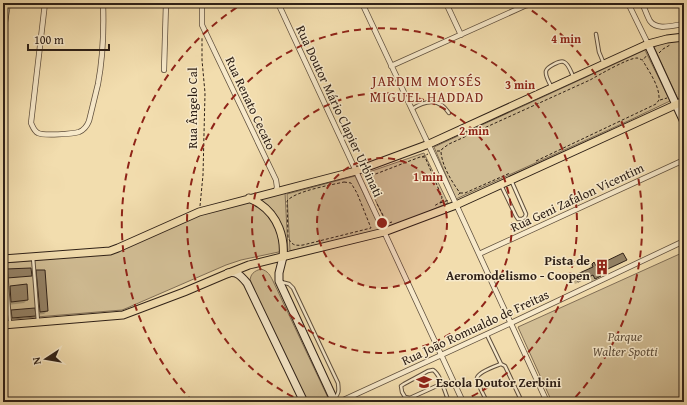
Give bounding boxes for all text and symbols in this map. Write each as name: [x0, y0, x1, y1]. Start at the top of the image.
street label: Rua Doutor Mário Clapier Urbinati: [291, 22, 388, 201]
scale bar: [28, 26, 109, 52]
text: 4 min: [551, 30, 581, 47]
text: 100 m: [34, 31, 64, 48]
street label: Rua Renato Cecato: [221, 53, 281, 153]
street label: Rua Ângelo Cal: [183, 67, 202, 149]
district label: JARDIM MOYSÉS MIGUEL HADDAD: [370, 71, 484, 107]
text: 3 min: [505, 76, 535, 93]
text: 2 min: [459, 122, 489, 139]
street label: Rua Geni Zafalon Vicentim: [507, 158, 647, 237]
text: 1 min: [413, 168, 443, 185]
centre of rings: [375, 216, 389, 230]
place label: Pista de Aeromodelismo - Coopen: [446, 251, 590, 285]
building icon: Pista de Aeromodelismo - Coopen: [593, 258, 611, 276]
street label: Rua João Romualdo de Freitas: [398, 285, 552, 370]
park label: Parque Walter Spotti: [593, 327, 658, 361]
north arrow: [26, 339, 66, 379]
text: N: [27, 355, 45, 366]
school or university icon: Escola Doutor Zerbini: [415, 373, 433, 391]
place label: Escola Doutor Zerbini: [436, 373, 561, 392]

